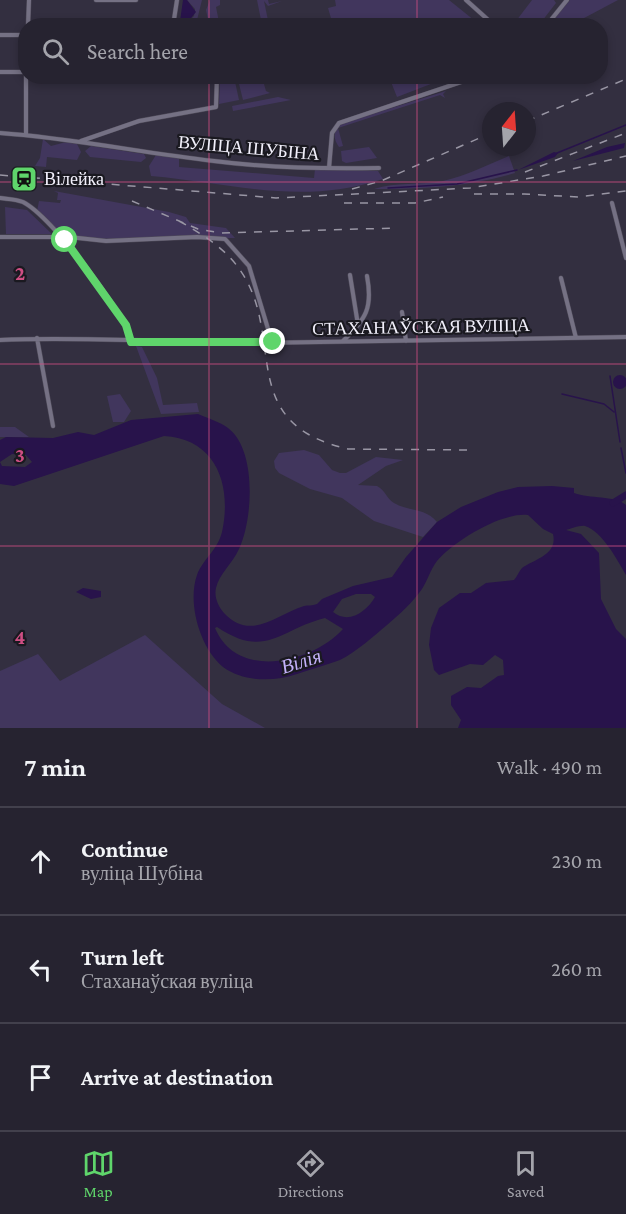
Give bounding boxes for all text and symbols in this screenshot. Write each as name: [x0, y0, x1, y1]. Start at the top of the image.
search box: [18, 18, 608, 84]
icon: search: [39, 35, 72, 68]
text: Search here: [87, 39, 188, 64]
north arrow: [482, 102, 536, 156]
street label: ВУЛІЦА ШУБІНА: [177, 132, 321, 164]
station icon: Вілейка: [9, 164, 39, 194]
place label: Вілейка: [44, 169, 104, 189]
route start: [51, 226, 77, 252]
text: 2: [15, 262, 25, 284]
street label: СТАХАНАЎСКАЯ ВУЛІЦА: [312, 314, 530, 339]
route end: [259, 328, 285, 354]
text: 3: [15, 444, 25, 466]
text: 4: [15, 626, 26, 648]
water label: Вілія: [278, 644, 324, 678]
text: 7 min: [24, 753, 86, 782]
text: Walk · 490 m: [497, 756, 602, 778]
text: Continue: [81, 837, 168, 862]
icon: ahead: [24, 845, 57, 878]
text: 230 m: [552, 850, 602, 872]
text: вуліца Шубіна: [81, 862, 203, 884]
text: Turn left: [81, 945, 164, 970]
icon: left: [24, 953, 57, 986]
text: 260 m: [551, 958, 602, 980]
text: Стаханаўская вуліца: [81, 970, 253, 992]
icon: arrive: [24, 1061, 57, 1094]
text: Arrive at destination: [81, 1065, 273, 1090]
tab: Map: [82, 1147, 115, 1200]
tab: Directions: [278, 1147, 344, 1200]
tab: Saved: [507, 1147, 544, 1200]

